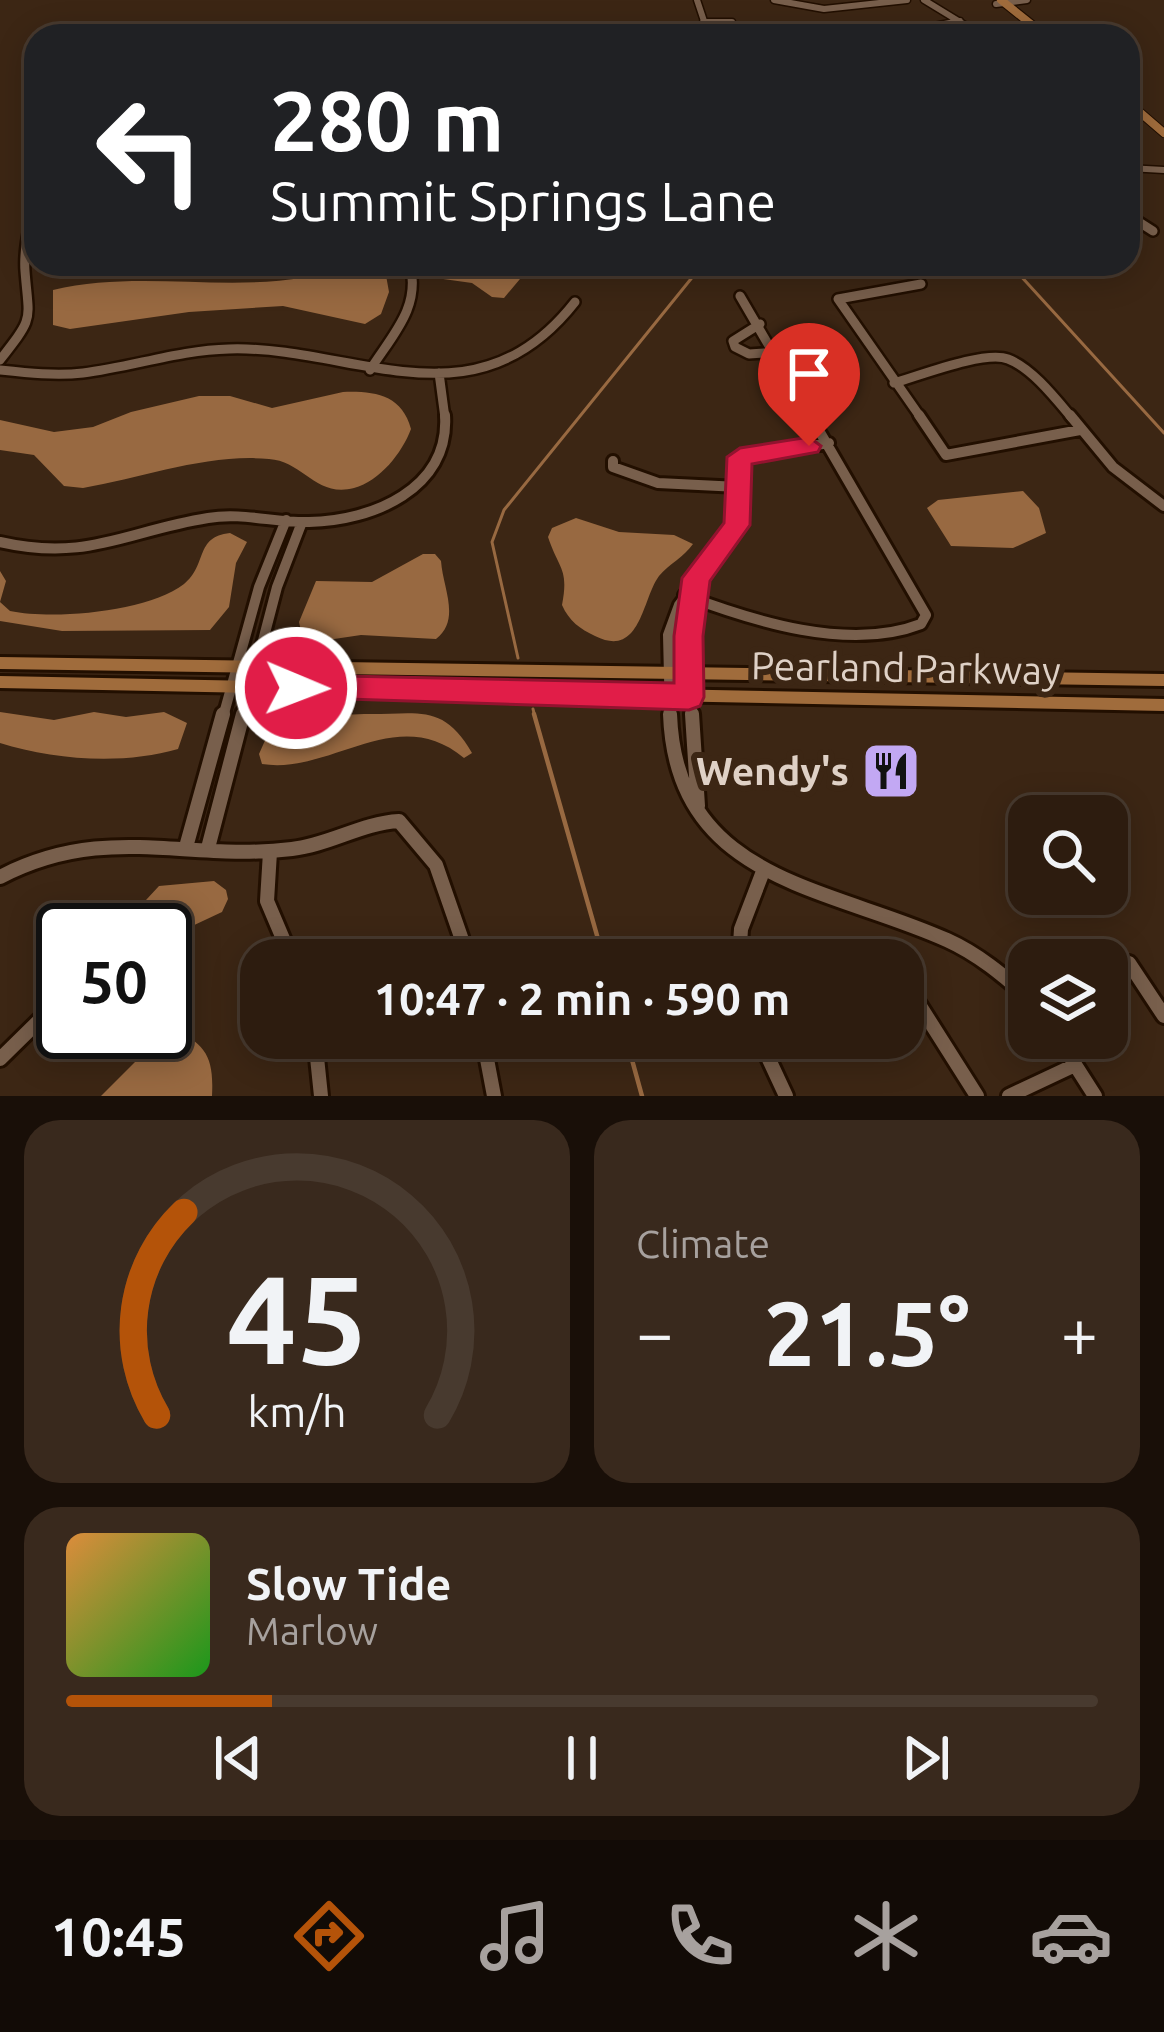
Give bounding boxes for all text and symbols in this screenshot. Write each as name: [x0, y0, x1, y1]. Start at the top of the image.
icon: left: [72, 72, 228, 228]
text: 280 m: [270, 73, 504, 167]
text: Summit Springs Lane: [270, 171, 776, 231]
pin: [758, 323, 860, 446]
icon: arrive: [776, 341, 842, 407]
position arrow: [233, 625, 359, 751]
street label: Pearland Parkway: [751, 643, 1061, 692]
restaurant icon: Wendy's: [860, 740, 922, 802]
place label: Wendy's: [696, 749, 849, 792]
map controls: [1008, 795, 1128, 1059]
button: search: [1008, 795, 1128, 915]
speed limit sign: 50: [36, 903, 192, 1059]
button: layers: [1008, 939, 1128, 1059]
text: 10:47 · 2 min · 590 m: [374, 973, 790, 1024]
text: Climate: [636, 1222, 770, 1265]
text: 45: [227, 1248, 367, 1388]
text: 21.5°: [764, 1282, 970, 1383]
text: −: [636, 1295, 673, 1369]
text: +: [1061, 1295, 1098, 1369]
text: km/h: [247, 1386, 347, 1434]
text: Slow Tide: [246, 1558, 451, 1609]
text: Marlow: [246, 1609, 378, 1652]
icon: previous: [205, 1725, 271, 1791]
icon: pause: [549, 1725, 615, 1791]
icon: next: [893, 1725, 959, 1791]
icon: directions: [287, 1894, 371, 1978]
icon: music: [473, 1894, 557, 1978]
icon: phone: [658, 1894, 742, 1978]
icon: climate: [844, 1894, 928, 1978]
icon: car: [1029, 1894, 1113, 1978]
text: 10:45: [51, 1906, 186, 1966]

